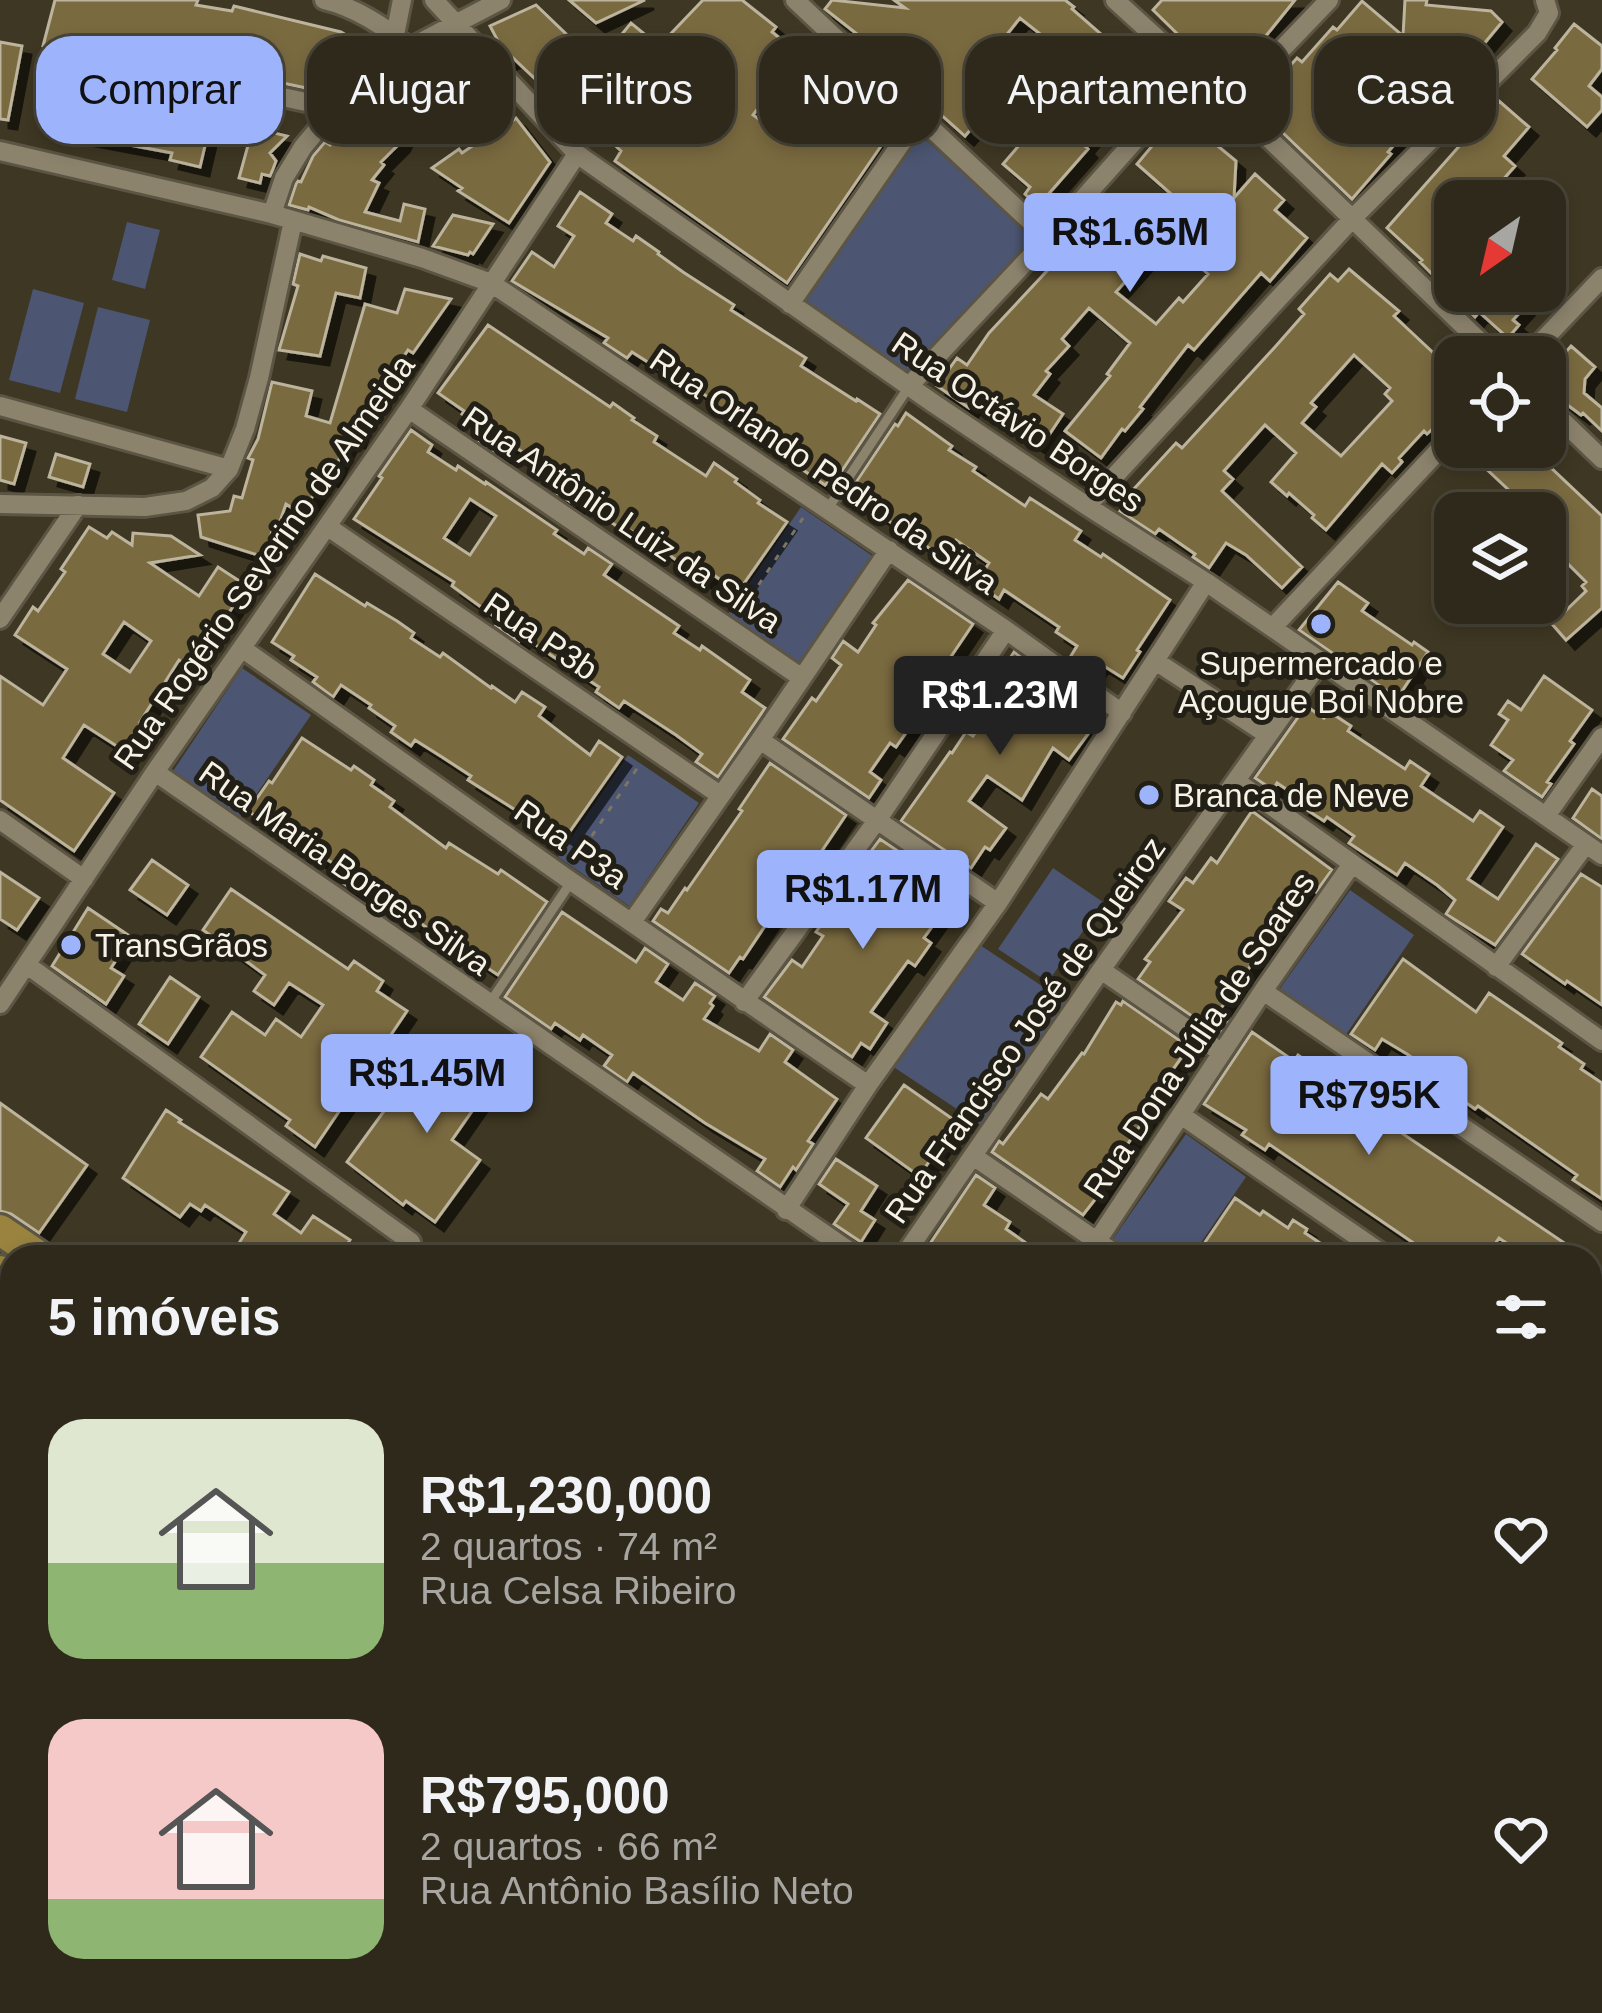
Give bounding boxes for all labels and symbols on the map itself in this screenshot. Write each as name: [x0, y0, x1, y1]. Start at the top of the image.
north arrow: [1434, 180, 1566, 312]
pin: R$1.65M: [1019, 193, 1241, 295]
street label: Rua Octávio Borges: [885, 324, 1151, 520]
street label: Rua Orlando Pedro da Silva: [643, 341, 1005, 602]
street label: Rua Rogério Severino de Almeida: [106, 347, 422, 776]
street label: Rua Antônio Luiz da Silva: [456, 399, 789, 640]
street label: Rua P3b: [477, 585, 605, 687]
marker: Supermercado e Açougue Boi Nobre: [1308, 611, 1334, 637]
place label: Supermercado e Açougue Boi Nobre: [1178, 645, 1464, 720]
pin: R$1.23M: [889, 656, 1111, 758]
street label: Rua Maria Borges Silva: [192, 753, 498, 983]
place label: Branca de Neve: [1173, 777, 1410, 814]
marker: Branca de Neve: [1136, 782, 1162, 808]
street label: Rua P3a: [508, 792, 635, 896]
street label: Rua Francisco José de Queiroz: [877, 830, 1173, 1230]
pin: R$1.17M: [752, 850, 974, 952]
street label: Rua Dona Júlia de Soares: [1076, 865, 1322, 1205]
place label: TransGrãos: [95, 927, 268, 964]
marker: TransGrãos: [58, 932, 84, 958]
pin: R$1.45M: [316, 1034, 538, 1136]
pin: R$795K: [1271, 1056, 1467, 1158]

